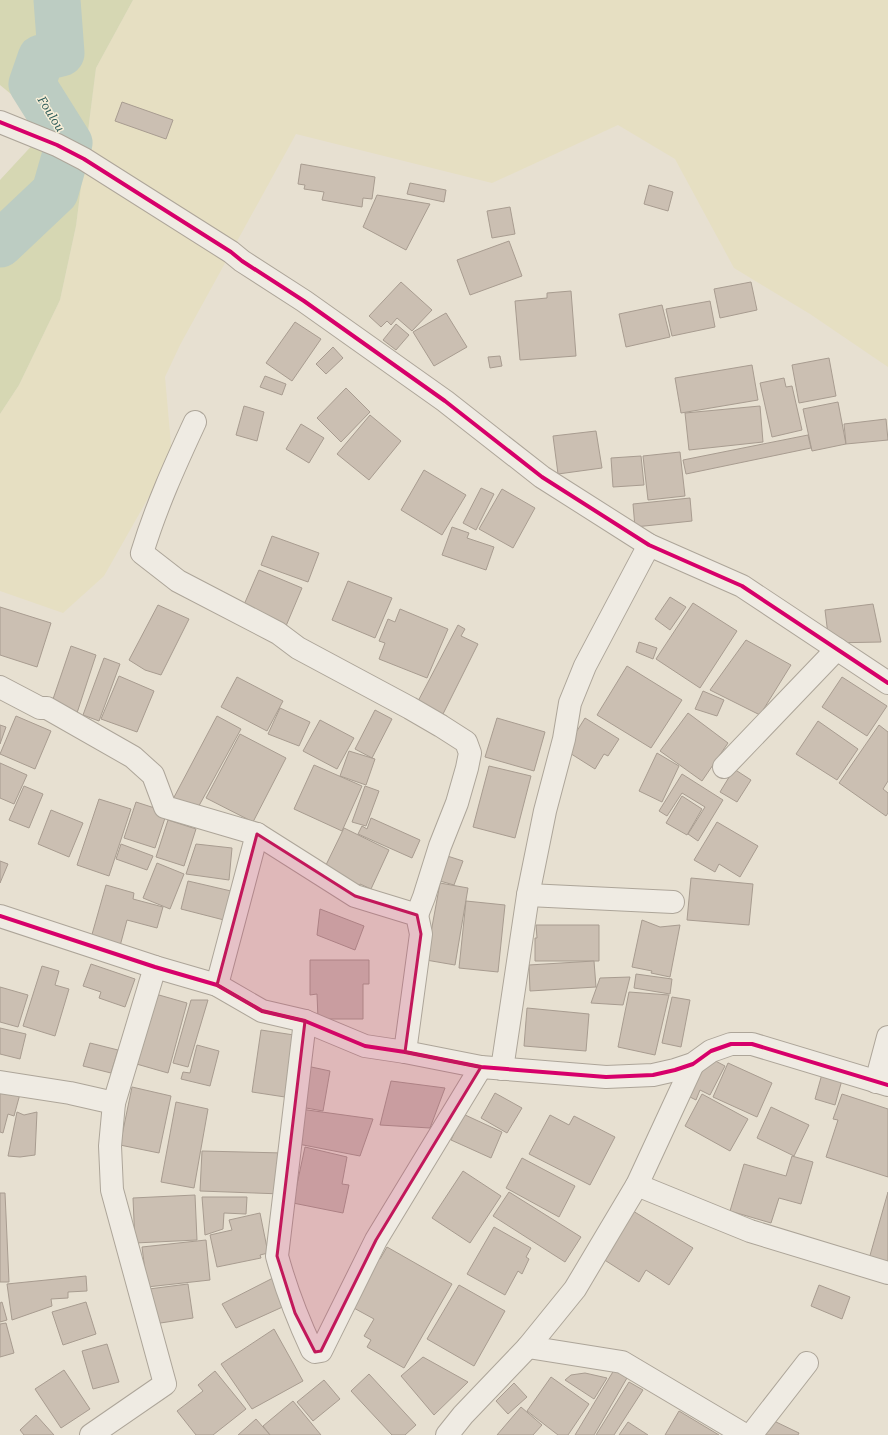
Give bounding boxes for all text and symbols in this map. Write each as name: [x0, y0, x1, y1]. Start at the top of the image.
water label: Foulou: [34, 93, 67, 134]

